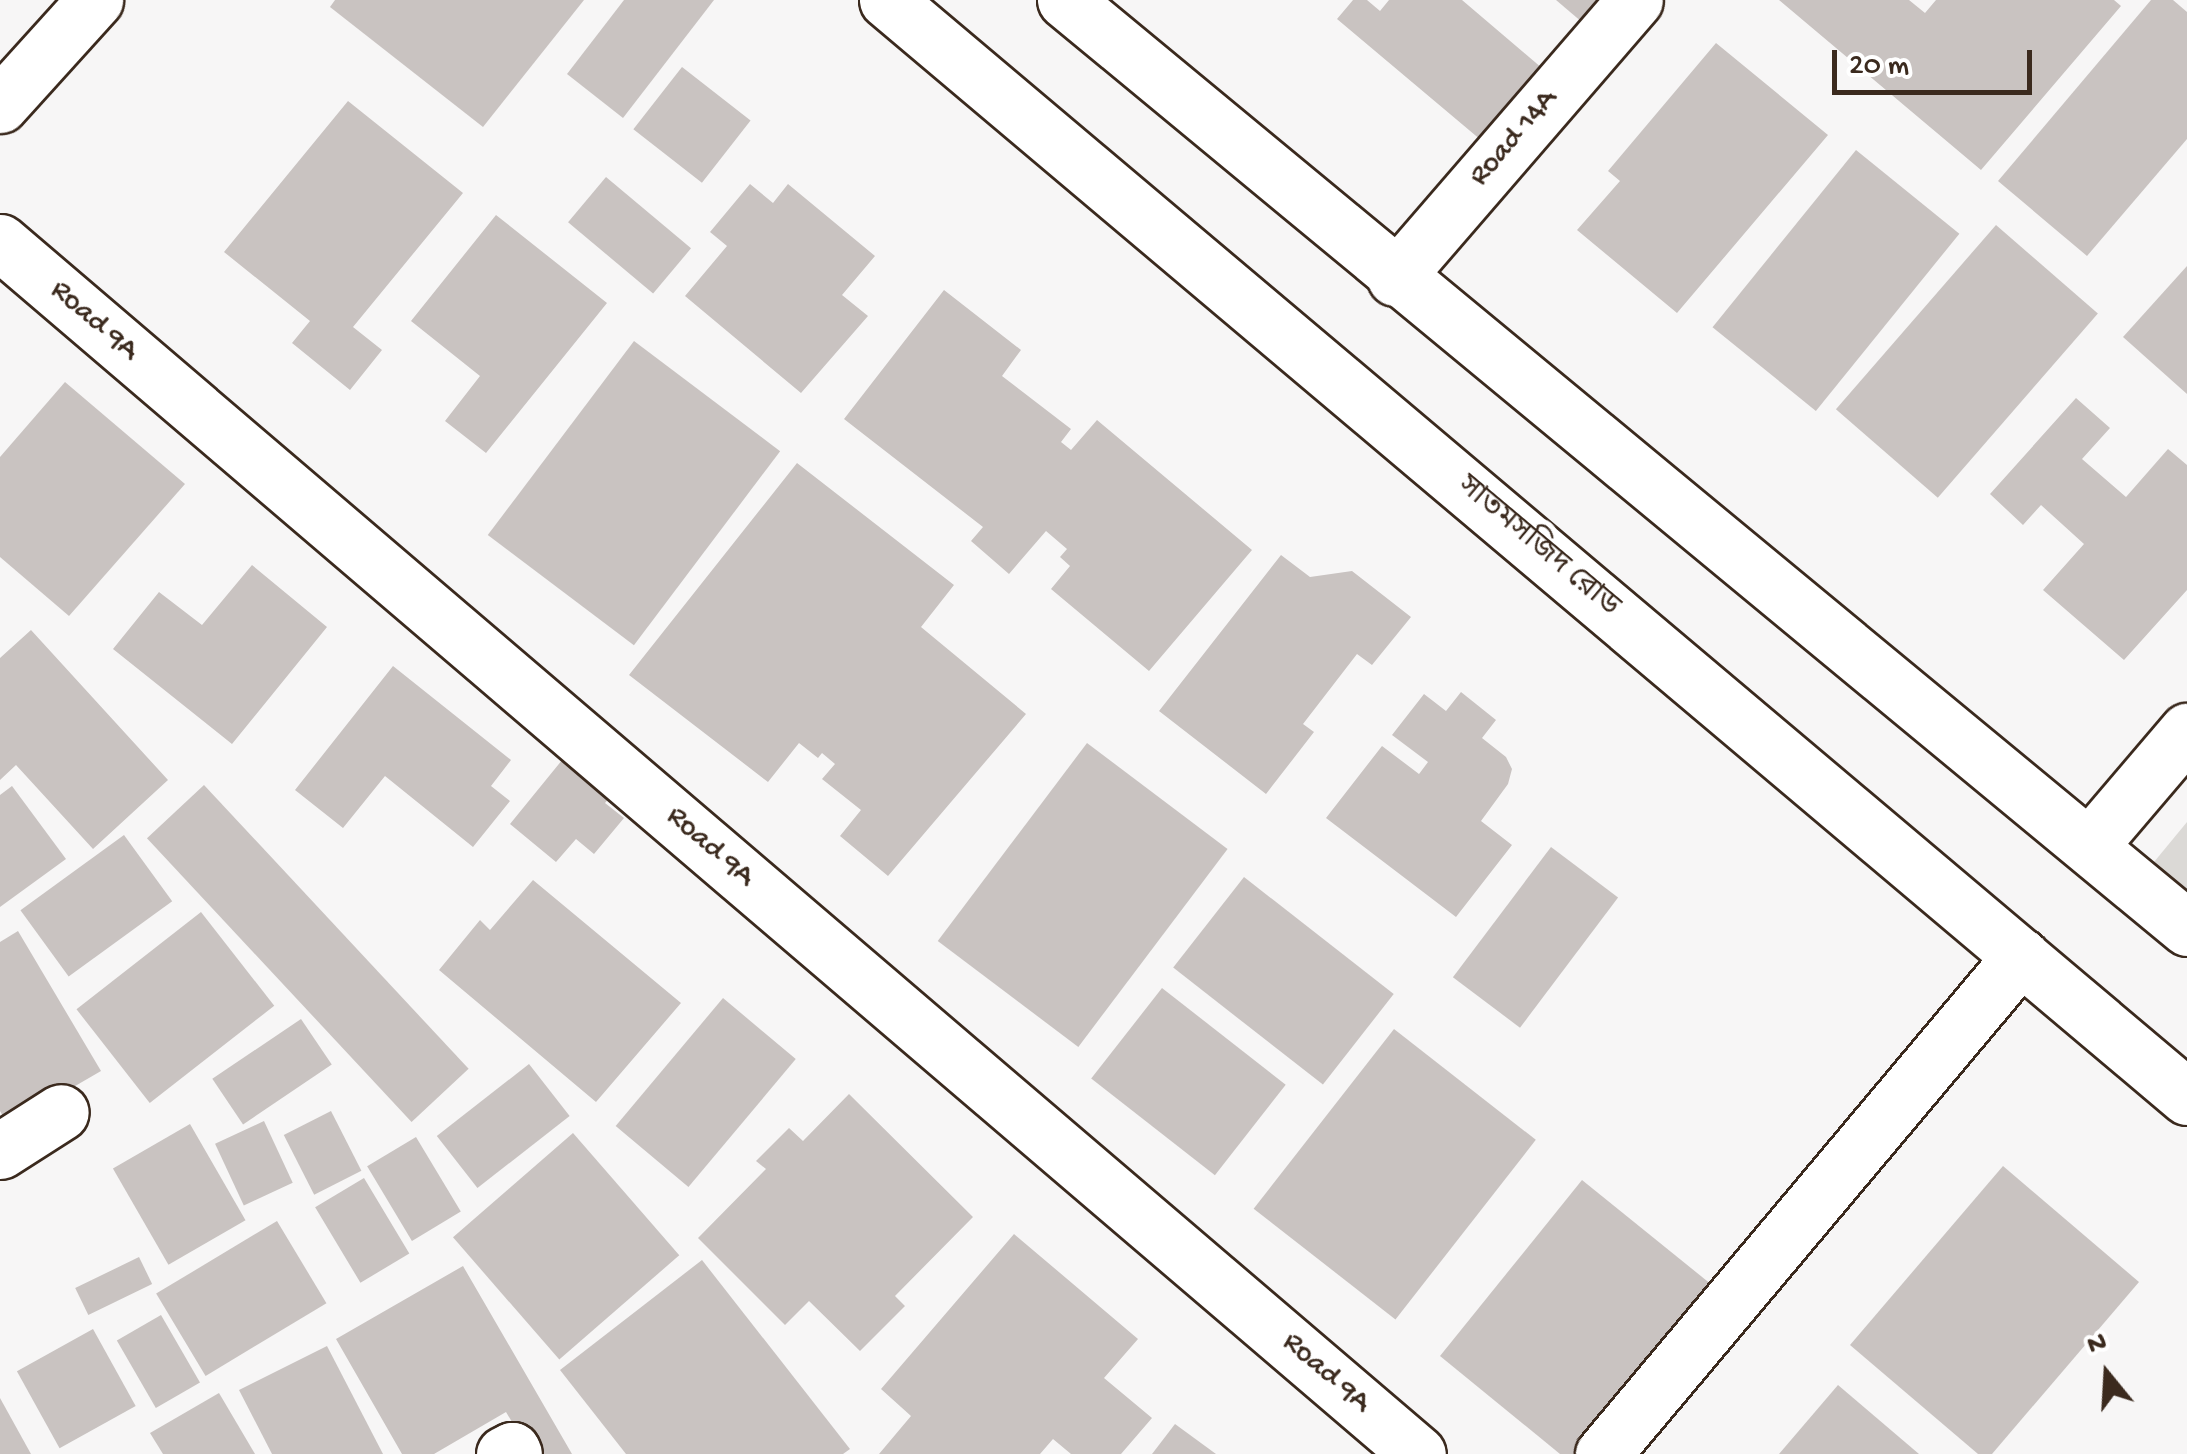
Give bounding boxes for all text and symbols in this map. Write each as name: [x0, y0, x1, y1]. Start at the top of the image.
scale bar: [1837, 30, 2037, 92]
text: 20 m: [1849, 50, 1909, 85]
street label: Road 14A: [1463, 83, 1567, 195]
street label: Road 9A: [41, 274, 145, 370]
street label: সাতমসজিদ রোড: [1449, 470, 1625, 626]
street label: Road 9A: [657, 800, 761, 896]
north arrow: [2057, 1324, 2157, 1424]
street label: Road 9A: [1273, 1326, 1377, 1422]
text: N: [2084, 1326, 2111, 1364]

